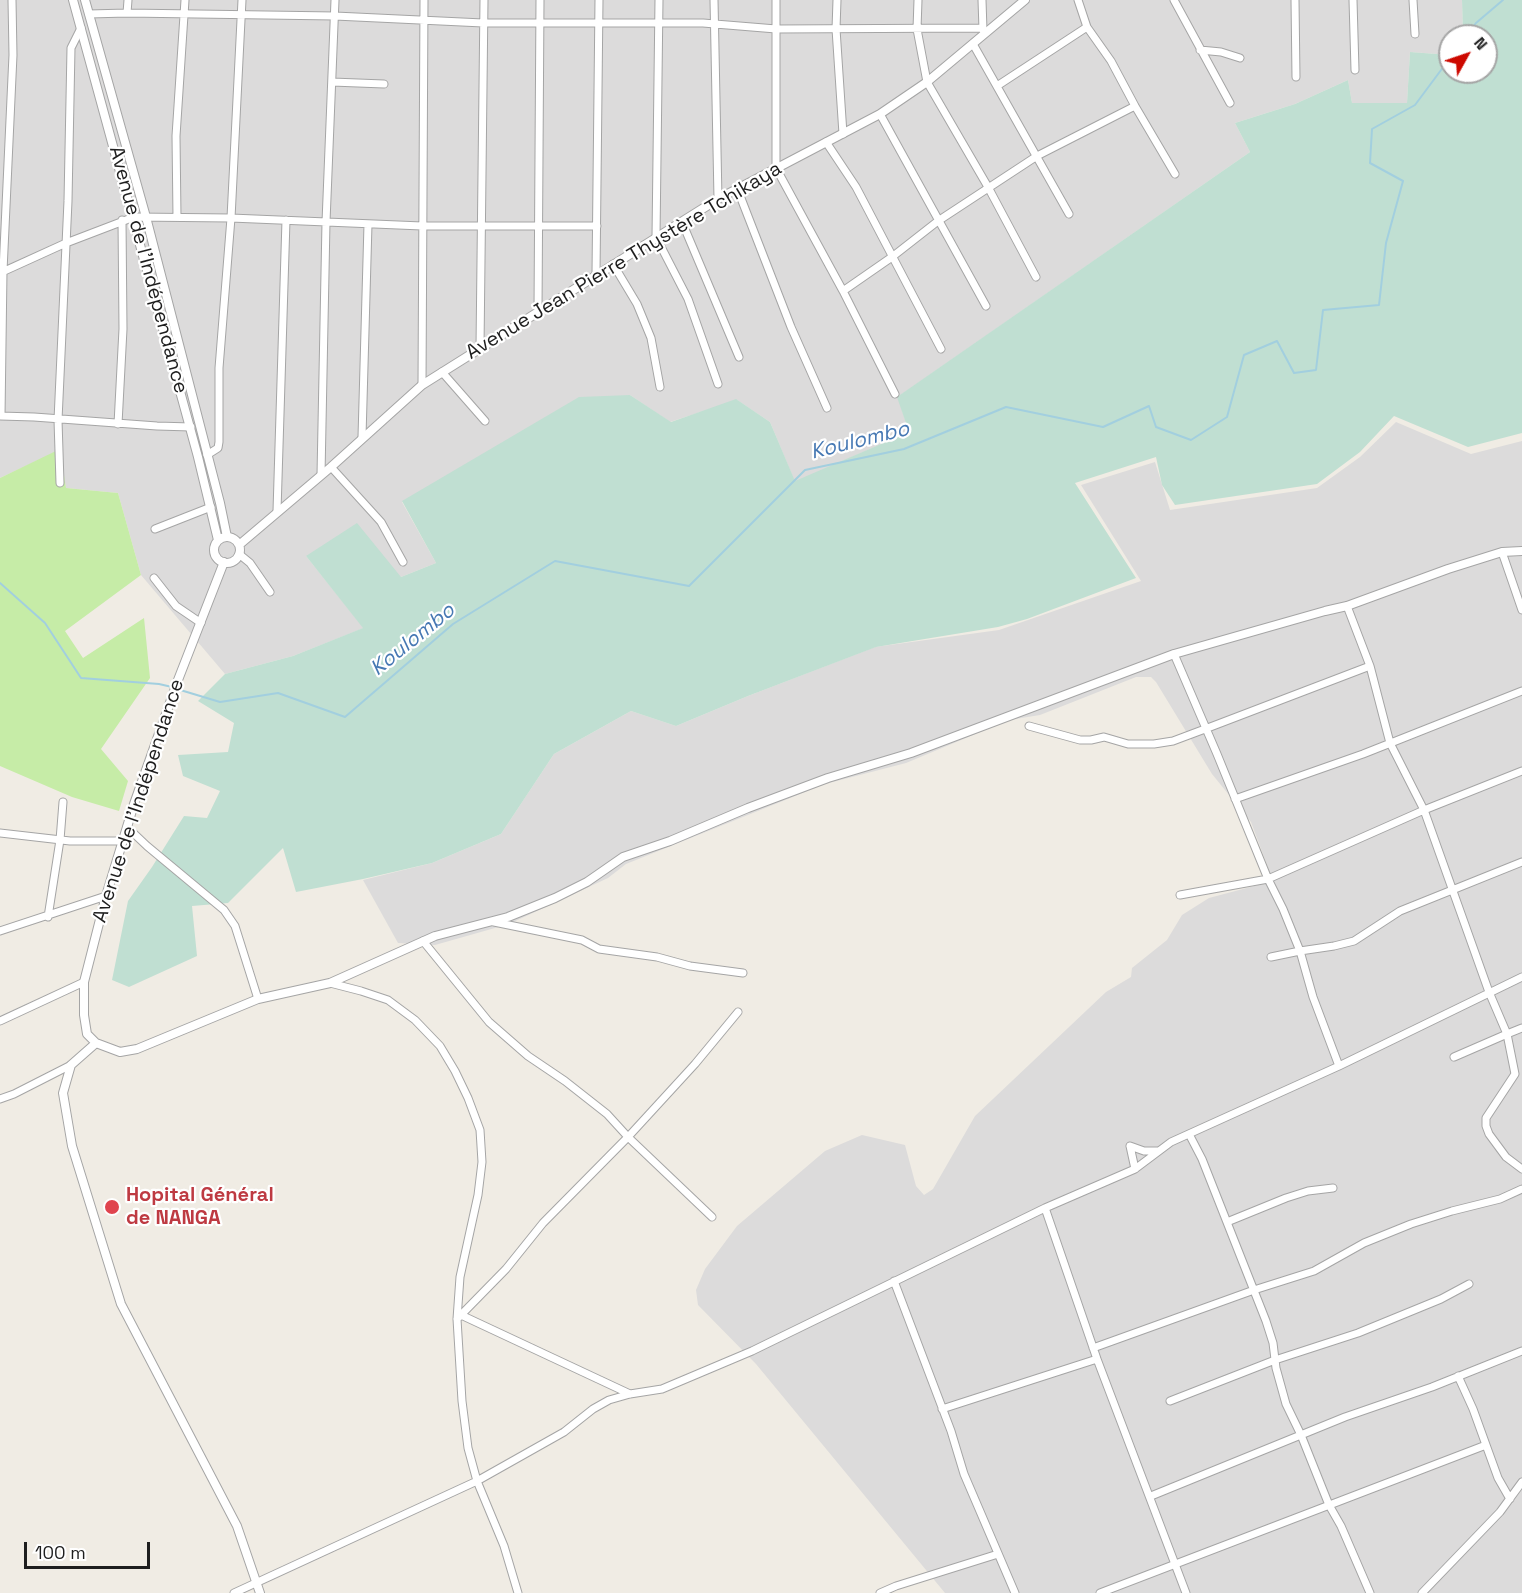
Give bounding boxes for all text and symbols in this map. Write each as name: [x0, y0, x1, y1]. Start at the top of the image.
north arrow: [1438, 24, 1498, 84]
text: N: [1469, 33, 1492, 54]
street label: Avenue de l'Indépendance: [103, 144, 193, 396]
street label: Avenue Jean Pierre Thystère Tchikaya: [462, 157, 786, 365]
water label: Koulombo: [808, 417, 912, 465]
water label: Koulombo: [366, 598, 460, 682]
street label: Avenue de l'Indépendance: [88, 676, 190, 926]
place label: Hopital Général de NANGA: [126, 1184, 274, 1231]
marker: Hopital Général de NANGA: [103, 1198, 121, 1216]
scale bar: [27, 1530, 153, 1568]
text: 100 m: [35, 1541, 86, 1564]

